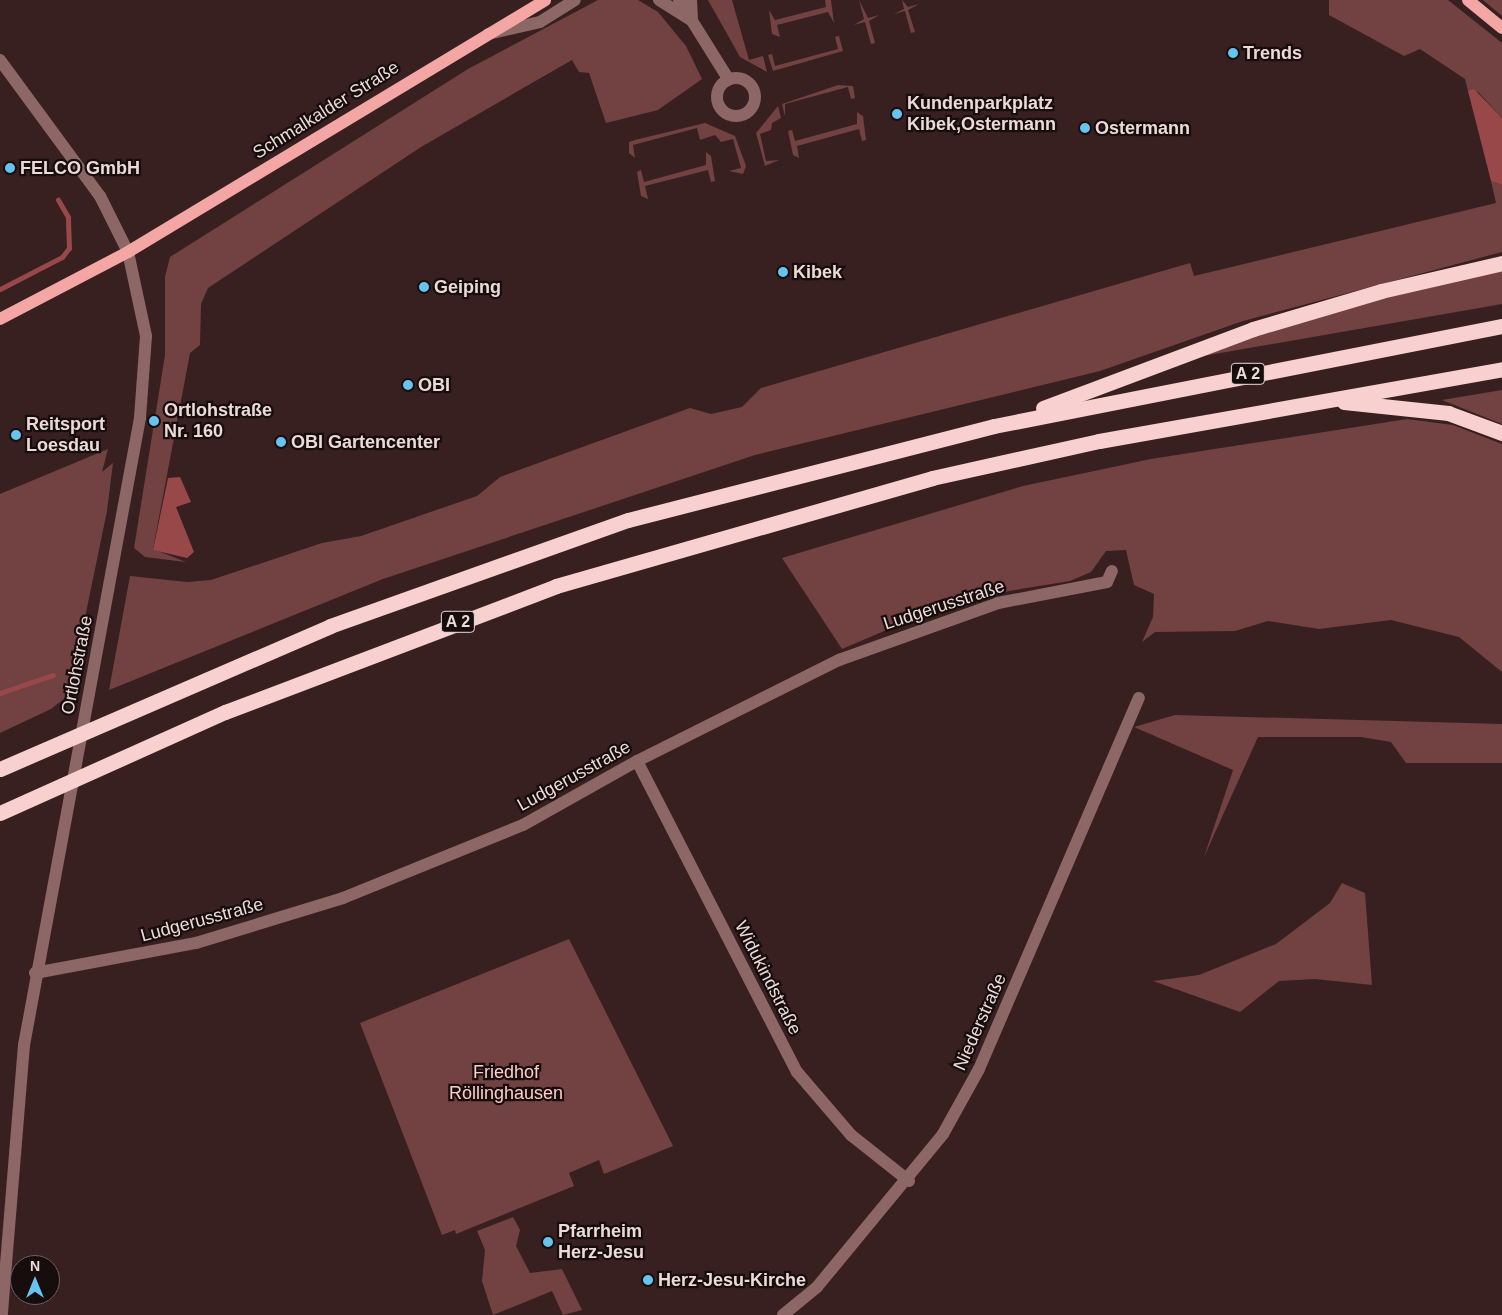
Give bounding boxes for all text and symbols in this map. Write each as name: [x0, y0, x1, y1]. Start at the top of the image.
place label: Trends: [1243, 42, 1302, 64]
marker: Trends: [1227, 47, 1239, 59]
street label: Schmalkalder Straße: [249, 56, 403, 164]
place label: Kundenparkplatz Kibek,Ostermann: [907, 93, 1056, 136]
marker: Kundenparkplatz Kibek,Ostermann: [891, 108, 903, 120]
place label: Ostermann: [1095, 117, 1190, 139]
marker: Ostermann: [1079, 122, 1091, 134]
place label: FELCO GmbH: [20, 157, 140, 179]
marker: FELCO GmbH: [4, 162, 16, 174]
place label: Kibek: [793, 261, 842, 283]
marker: Kibek: [777, 266, 789, 278]
place label: Geiping: [434, 276, 501, 298]
marker: Geiping: [418, 281, 430, 293]
road number: A 2: [1230, 360, 1266, 388]
place label: OBI: [418, 374, 450, 396]
marker: OBI: [402, 379, 414, 391]
place label: Ortlohstraße Nr. 160: [164, 400, 272, 442]
place label: Reitsport Loesdau: [26, 414, 105, 456]
marker: Ortlohstraße Nr. 160: [148, 415, 160, 427]
marker: Reitsport Loesdau: [10, 429, 22, 441]
place label: OBI Gartencenter: [291, 431, 440, 453]
marker: OBI Gartencenter: [275, 436, 287, 448]
street label: Ludgerusstraße: [881, 575, 1007, 635]
road number: A 2: [440, 608, 476, 636]
street label: Ortlohstraße: [57, 614, 97, 716]
street label: Ludgerusstraße: [514, 736, 634, 816]
street label: Ludgerusstraße: [138, 893, 266, 947]
street label: Widukindstraße: [730, 917, 806, 1039]
street label: Niederstraße: [949, 970, 1011, 1074]
park label: Friedhof Röllinghausen: [449, 1062, 563, 1104]
place label: Pfarrheim Herz-Jesu: [558, 1221, 644, 1264]
marker: Pfarrheim Herz-Jesu: [542, 1236, 554, 1248]
north arrow: [10, 1255, 60, 1305]
text: N: [30, 1258, 40, 1274]
place label: Herz-Jesu-Kirche: [658, 1269, 806, 1291]
marker: Herz-Jesu-Kirche: [642, 1274, 654, 1286]

